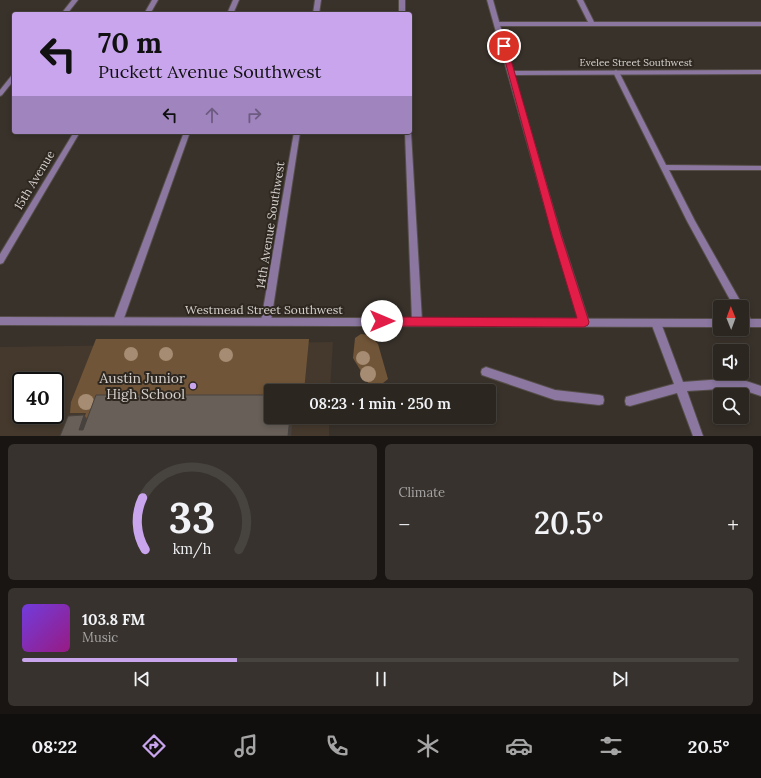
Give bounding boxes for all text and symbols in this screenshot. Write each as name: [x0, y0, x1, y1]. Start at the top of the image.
text: 70 m: [98, 25, 162, 61]
icon: left: [32, 28, 84, 80]
pin: [487, 29, 521, 63]
icon: arrive: [493, 35, 515, 57]
street label: Evelee Street Southwest: [580, 56, 693, 69]
text: Puckett Avenue Southwest: [98, 60, 321, 83]
icon: left: [159, 104, 181, 126]
icon: ahead: [201, 104, 223, 126]
icon: right: [243, 104, 265, 126]
street label: 15th Avenue: [10, 147, 58, 212]
street label: 14th Avenue Southwest: [253, 160, 288, 290]
position arrow: [361, 300, 403, 342]
north arrow: [713, 300, 749, 336]
map controls: [713, 300, 749, 424]
street label: Westmead Street Southwest: [185, 302, 343, 317]
button: sound: [713, 344, 749, 380]
place label: Austin Junior High School: [99, 369, 185, 403]
speed limit sign: 40: [12, 372, 64, 424]
marker: Austin Junior High School: [188, 381, 198, 391]
button: search: [713, 388, 749, 424]
text: 08:23 · 1 min · 250 m: [309, 394, 451, 413]
text: Climate: [399, 484, 445, 501]
text: 33: [169, 491, 216, 544]
text: 20.5°: [534, 504, 604, 542]
text: −: [399, 510, 410, 538]
text: +: [727, 510, 739, 538]
text: km/h: [173, 540, 212, 559]
text: 103.8 FM: [82, 610, 145, 629]
text: Music: [82, 629, 118, 646]
icon: previous: [131, 668, 153, 690]
icon: pause: [370, 668, 392, 690]
icon: next: [609, 668, 631, 690]
icon: directions: [140, 732, 168, 760]
icon: music: [232, 732, 260, 760]
icon: phone: [323, 732, 351, 760]
icon: climate: [414, 732, 442, 760]
icon: car: [505, 732, 533, 760]
icon: filters: [597, 732, 625, 760]
text: 08:22: [32, 735, 77, 758]
text: 20.5°: [688, 735, 729, 758]

